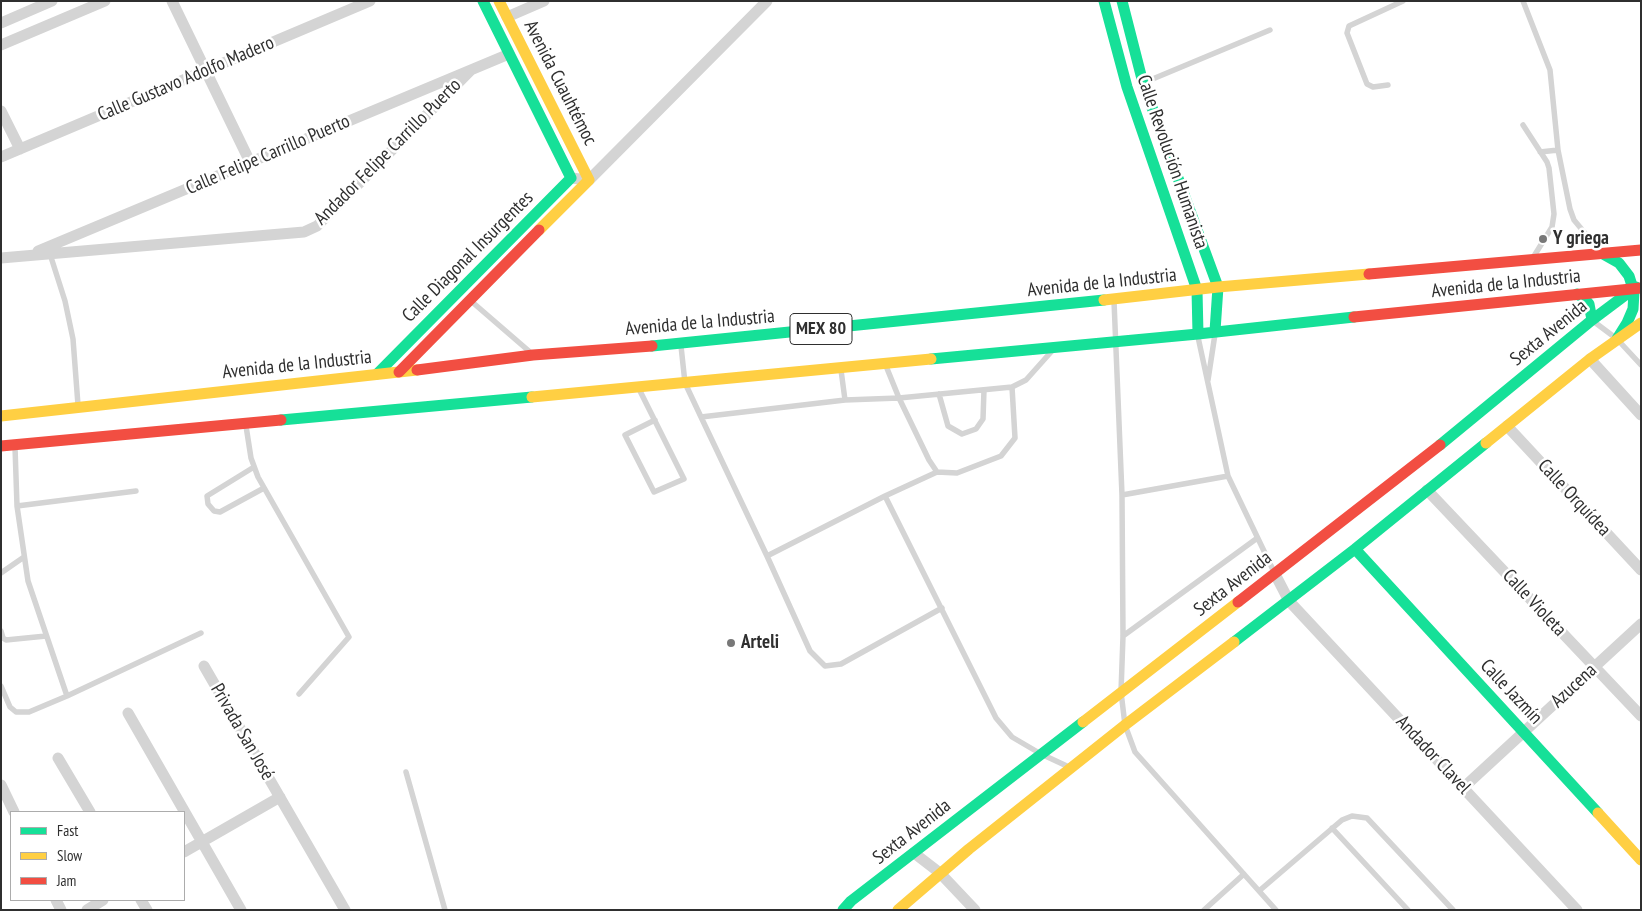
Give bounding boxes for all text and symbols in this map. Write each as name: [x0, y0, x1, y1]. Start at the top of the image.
street label: Avenida Cuauhtémoc: [519, 17, 601, 149]
street label: Calle Gustavo Adolfo Madero: [94, 32, 278, 126]
street label: Calle Revolución Humanista: [1132, 72, 1212, 252]
street label: Andador Felipe Carrillo Puerto: [310, 74, 466, 230]
street label: Calle Felipe Carrillo Puerto: [183, 110, 353, 200]
street label: Calle Diagonal Insurgentes: [398, 187, 538, 327]
place label: Y griega: [1553, 228, 1609, 250]
marker: Y griega: [1537, 233, 1549, 245]
street label: Avenida de la Industria: [1026, 264, 1178, 302]
street label: Avenida de la Industria: [1430, 265, 1582, 303]
street label: Sexta Avenida: [1506, 295, 1592, 371]
street label: Avenida de la Industria: [624, 305, 776, 341]
road number: MEX 80: [790, 314, 852, 344]
street label: Avenida de la Industria: [221, 346, 373, 384]
street label: Calle Orquídea: [1533, 455, 1615, 541]
street label: Sexta Avenida: [1190, 547, 1276, 621]
street label: Calle Violeta: [1497, 565, 1571, 641]
place label: Arteli: [741, 632, 779, 654]
marker: Arteli: [725, 637, 737, 649]
street label: Calle Jazmín: [1475, 655, 1547, 729]
street label: Azucena: [1546, 659, 1602, 713]
street label: Privada San José: [205, 680, 279, 784]
street label: Andador Clavel: [1391, 711, 1475, 799]
street label: Sexta Avenida: [869, 795, 955, 869]
legend: [10, 811, 185, 901]
text: Fast: [57, 821, 78, 840]
text: Slow: [57, 846, 82, 865]
text: Jam: [57, 871, 76, 890]

